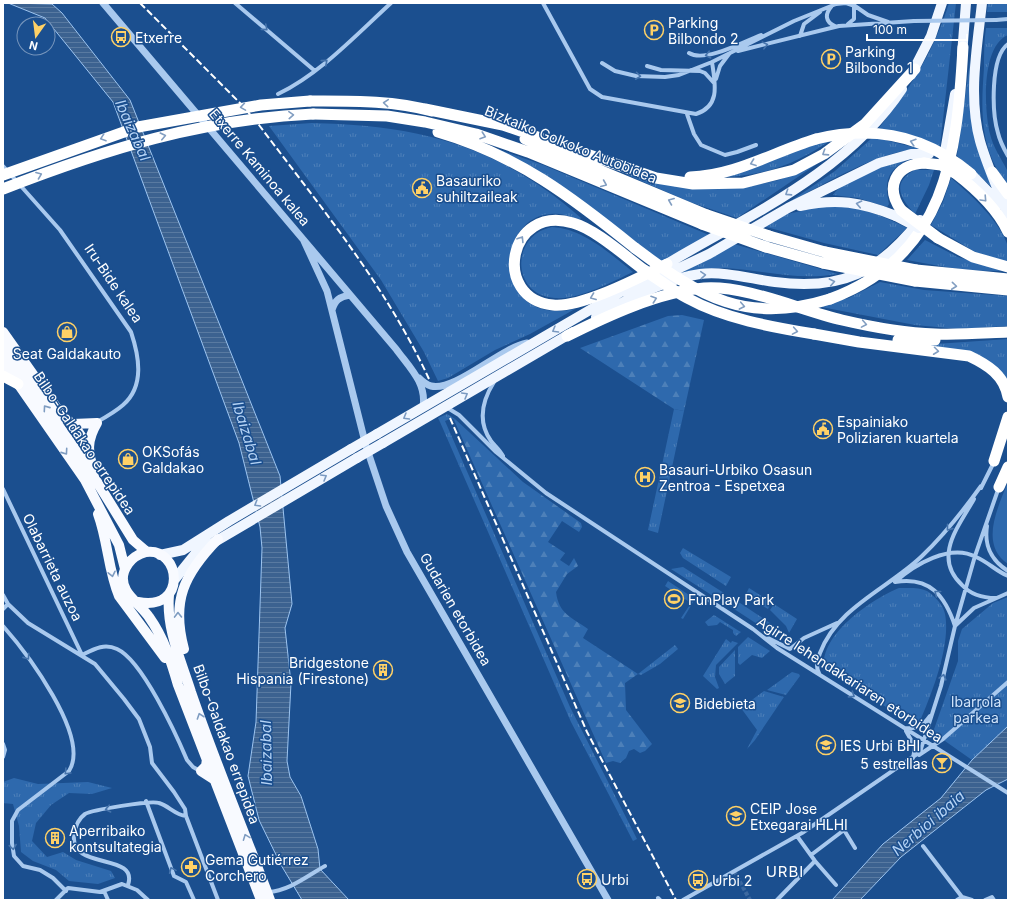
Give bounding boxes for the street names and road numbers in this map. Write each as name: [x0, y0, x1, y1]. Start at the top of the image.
street label: Bizkaiko Golkoko Autobidea: [482, 102, 660, 186]
street label: Etxerre Kaminoa kalea: [206, 105, 314, 229]
street label: Iru-Bide kalea: [81, 240, 147, 326]
street label: Bilbo-Galdakao errepidea: [31, 368, 139, 518]
street label: Olabarrieta auzoa: [20, 510, 86, 624]
street label: Gudarien etorbidea: [417, 550, 495, 668]
street label: Agirre lehendakariaren etorbidea: [754, 613, 946, 745]
street label: Bilbo-Galdakao errepidea: [190, 662, 264, 826]

